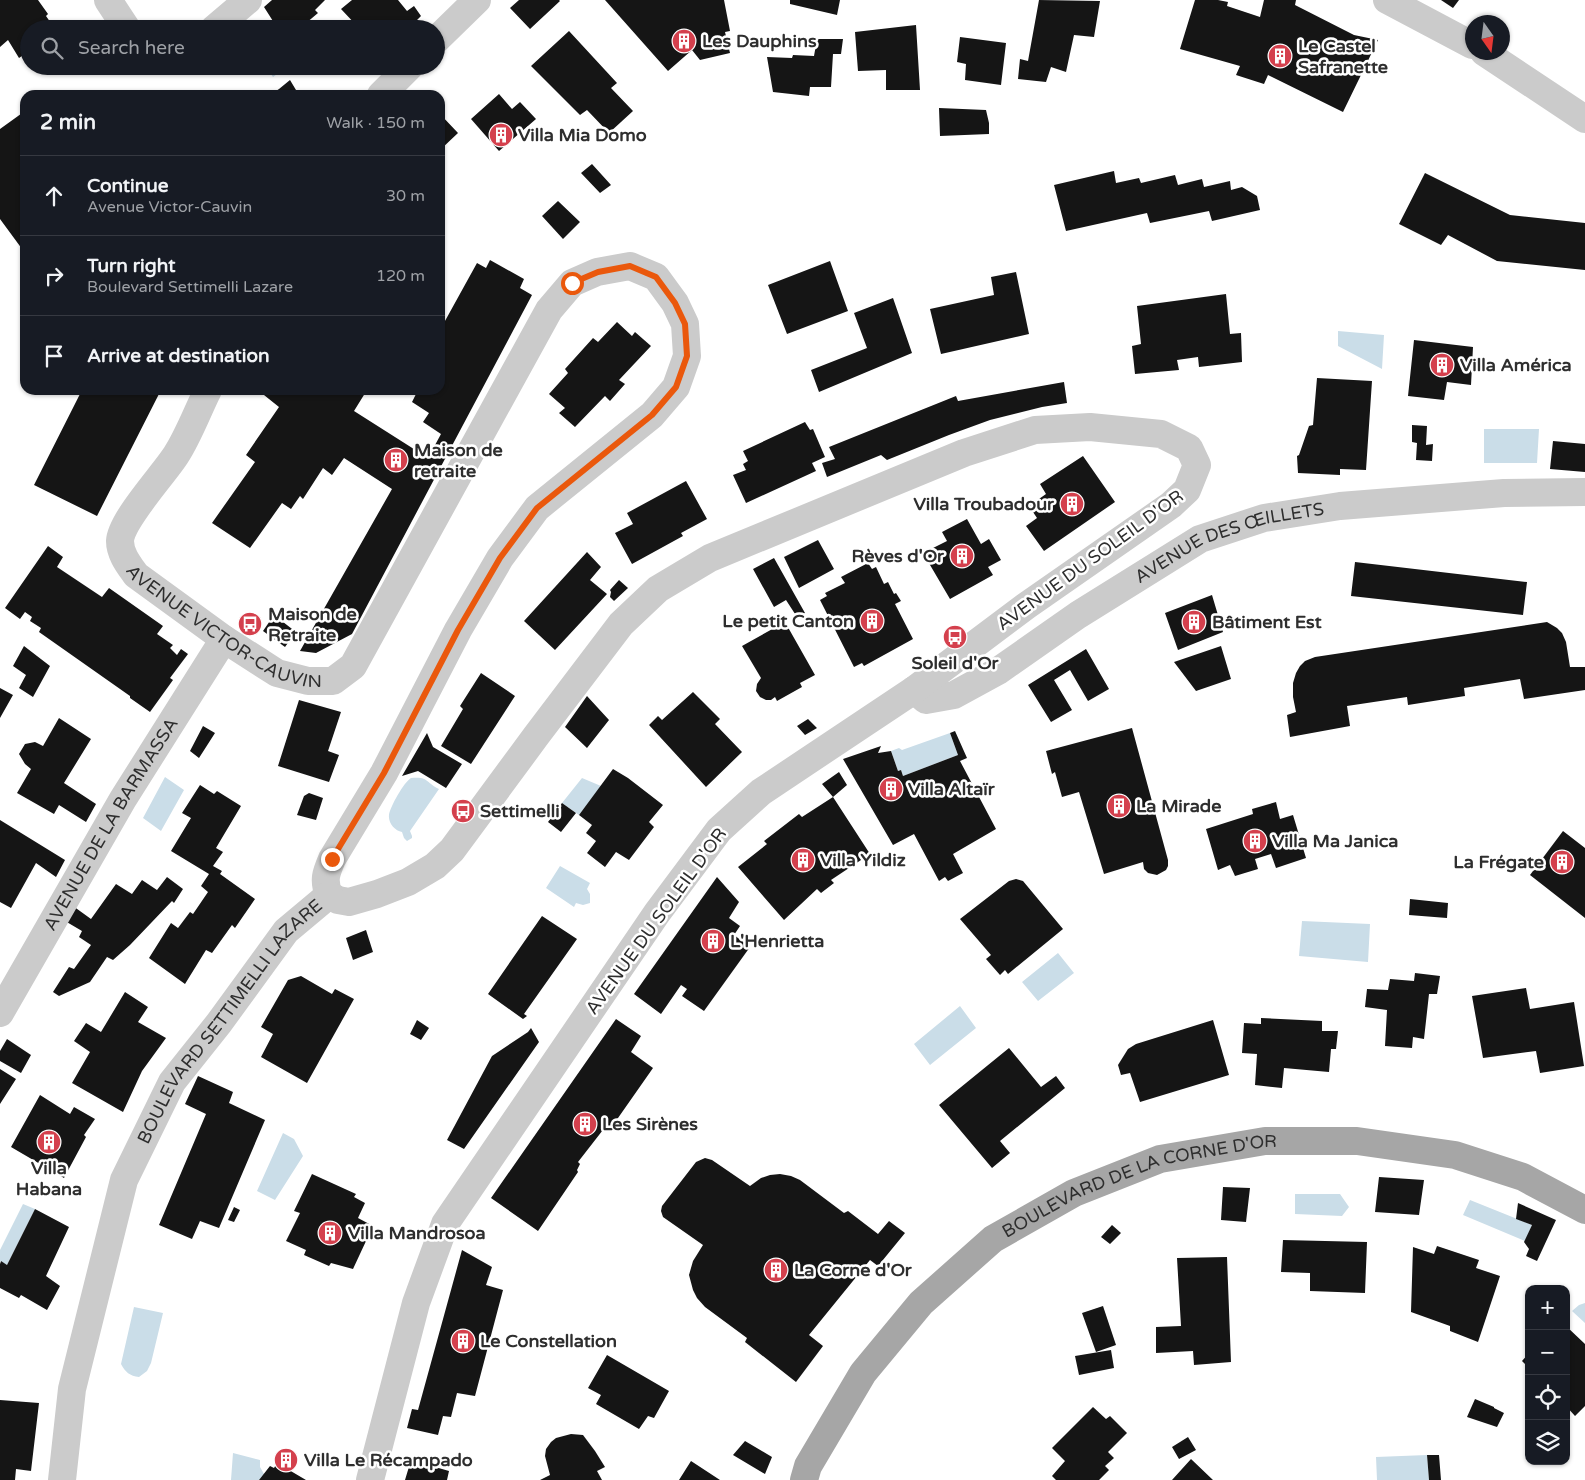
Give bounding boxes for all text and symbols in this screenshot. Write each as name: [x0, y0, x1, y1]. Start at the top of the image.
north arrow: [1465, 15, 1510, 60]
search box: [20, 20, 445, 75]
building icon: Les Dauphins: [671, 28, 697, 54]
place label: Les Dauphins: [702, 30, 817, 52]
icon: search: [38, 34, 66, 62]
place label: Le Castel Safranette: [1298, 35, 1388, 78]
text: Search here: [78, 37, 185, 59]
building icon: Le Castel Safranette: [1267, 43, 1293, 69]
text: 2 min: [40, 110, 96, 135]
text: Walk · 150 m: [326, 113, 425, 133]
building icon: Villa Mia Domo: [488, 122, 514, 148]
place label: Villa Mia Domo: [518, 124, 647, 146]
text: Continue: [87, 175, 169, 197]
icon: ahead: [40, 182, 68, 210]
text: 30 m: [386, 186, 425, 206]
text: Avenue Victor-Cauvin: [87, 197, 252, 217]
text: Turn right: [87, 255, 175, 277]
icon: right: [40, 262, 68, 290]
text: 120 m: [376, 266, 425, 286]
route start: [561, 272, 584, 295]
text: Boulevard Settimelli Lazare: [87, 277, 293, 297]
icon: arrive: [40, 342, 68, 370]
text: Arrive at destination: [87, 345, 270, 367]
building icon: Villa América: [1429, 352, 1455, 378]
place label: Villa América: [1460, 354, 1572, 376]
place label: Maison de retraite: [414, 439, 503, 482]
building icon: Maison de retraite: [383, 447, 409, 473]
street label: AVENUE DU SOLEIL D'OR: [992, 485, 1188, 635]
building icon: Villa Troubadour: [1059, 491, 1085, 517]
place label: Villa Troubadour: [913, 493, 1055, 515]
street label: AVENUE DES ŒILLETS: [1131, 498, 1325, 588]
building icon: Rèves d'Or: [949, 543, 975, 569]
place label: Rèves d'Or: [851, 545, 945, 567]
street label: AVENUE VICTOR-CAUVIN: [121, 561, 322, 692]
place label: Maison de Retraite: [268, 603, 357, 646]
building icon: Le petit Canton: [859, 608, 885, 634]
building icon: Bâtiment Est: [1181, 609, 1207, 635]
place label: Le petit Canton: [722, 610, 854, 632]
bus stop icon: Maison de Retraite: [237, 611, 263, 637]
place label: Bâtiment Est: [1212, 611, 1322, 633]
bus stop icon: Soleil d'Or: [942, 624, 968, 650]
place label: Soleil d'Or: [911, 652, 1000, 674]
street label: AVENUE DE LA BARMASSA: [39, 714, 183, 934]
building icon: Villa Altaïr: [878, 776, 904, 802]
place label: Villa Altaïr: [908, 778, 996, 800]
building icon: La Mirade: [1106, 793, 1132, 819]
place label: La Mirade: [1136, 795, 1221, 817]
bus stop icon: Settimelli: [450, 798, 476, 824]
place label: Settimelli: [480, 800, 560, 822]
street label: AVENUE DU SOLEIL D'OR: [581, 823, 731, 1019]
building icon: Villa Ma Janica: [1242, 828, 1268, 854]
place label: Villa Ma Janica: [1272, 830, 1398, 852]
building icon: Villa Yildiz: [790, 847, 816, 873]
route end: [321, 848, 344, 871]
place label: Villa Yildiz: [820, 849, 906, 871]
building icon: La Frégate: [1549, 849, 1575, 875]
place label: La Frégate: [1453, 851, 1544, 873]
street label: BOULEVARD SETTIMELLI LAZARE: [132, 894, 327, 1147]
building icon: L'Henrietta: [700, 928, 726, 954]
place label: L'Henrietta: [730, 930, 824, 952]
building icon: Les Sirènes: [572, 1111, 598, 1137]
place label: Les Sirènes: [602, 1113, 698, 1135]
building icon: Villa Habana: [36, 1129, 62, 1155]
street label: BOULEVARD DE LA CORNE D'OR: [998, 1130, 1277, 1243]
place label: Villa Habana: [16, 1157, 82, 1200]
building icon: Villa Mandrosoa: [317, 1220, 343, 1246]
place label: Villa Mandrosoa: [348, 1222, 486, 1244]
building icon: La Corne d'Or: [763, 1257, 789, 1283]
place label: La Corne d'Or: [794, 1259, 913, 1281]
map controls: [1525, 1285, 1570, 1465]
button: +: [1525, 1285, 1570, 1330]
building icon: Le Constellation: [450, 1328, 476, 1354]
place label: Le Constellation: [480, 1330, 617, 1352]
button: −: [1525, 1330, 1570, 1375]
button: locate: [1525, 1375, 1570, 1420]
button: layers: [1525, 1420, 1570, 1465]
building icon: Villa Le Récampado: [273, 1447, 299, 1473]
place label: Villa Le Récampado: [304, 1449, 473, 1471]

